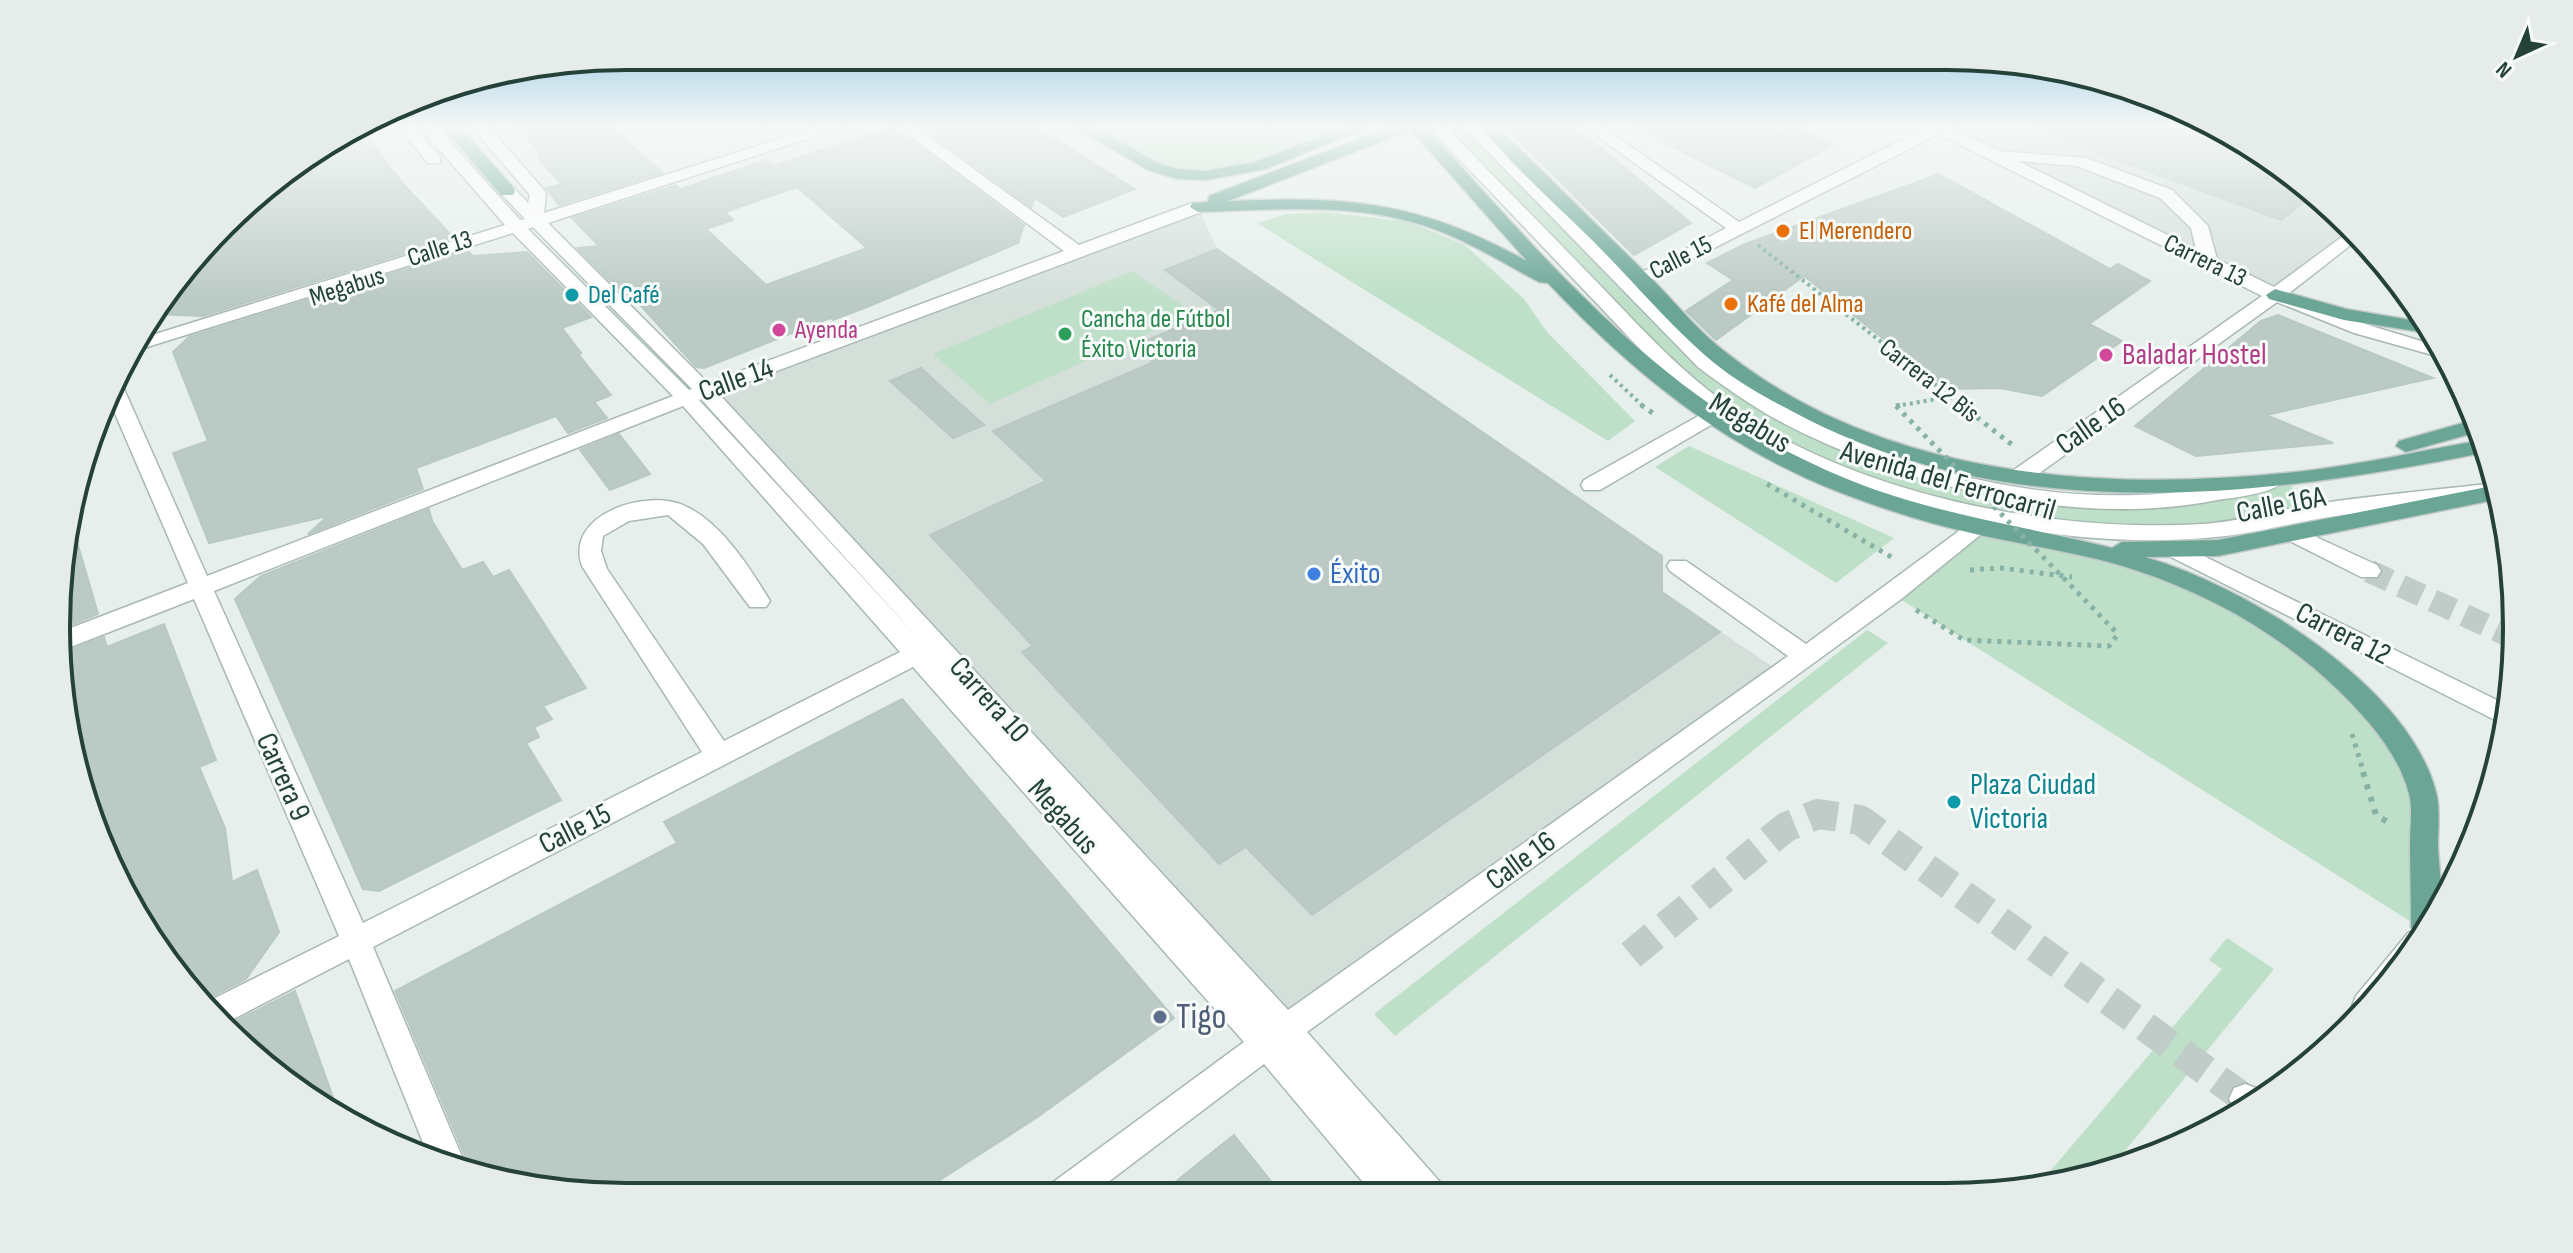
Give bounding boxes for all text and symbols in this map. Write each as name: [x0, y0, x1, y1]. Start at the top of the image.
north arrow: [2477, 16, 2557, 96]
text: N: [2491, 56, 2518, 83]
place label: El Merendero: [1799, 216, 1912, 247]
marker: El Merendero: [1774, 222, 1792, 240]
street label: Calle 13: [404, 224, 476, 274]
street label: Carrera 13: [2159, 228, 2251, 294]
street label: Calle 15: [1645, 229, 1717, 287]
street label: Megabus: [306, 260, 388, 314]
place label: Del Café: [588, 280, 660, 311]
marker: Del Café: [563, 286, 581, 304]
place label: Kafé del Alma: [1747, 289, 1863, 320]
marker: Kafé del Alma: [1722, 295, 1740, 313]
place label: Cancha de Fútbol Éxito Victoria: [1081, 304, 1230, 365]
place label: Ayenda: [794, 315, 858, 346]
marker: Ayenda: [770, 321, 788, 339]
marker: Cancha de Fútbol Éxito Victoria: [1056, 325, 1074, 343]
street label: Carrera 12 Bis: [1873, 332, 1985, 430]
place label: Baladar Hostel: [2122, 337, 2267, 373]
marker: Baladar Hostel: [2097, 346, 2115, 364]
street label: Calle 14: [694, 350, 778, 410]
street label: Megabus: [1703, 385, 1797, 461]
street label: Calle 16: [2049, 389, 2133, 463]
street label: Avenida del Ferrocarril: [1835, 433, 2060, 529]
street label: Calle 16A: [2233, 479, 2329, 531]
place label: Éxito: [1330, 556, 1381, 592]
marker: Éxito: [1305, 565, 1323, 583]
street label: Carrera 12: [2289, 595, 2397, 673]
street label: Carrera 10: [941, 650, 1037, 750]
street label: Carrera 9: [248, 728, 318, 826]
place label: Plaza Ciudad Victoria: [1970, 767, 2096, 837]
street label: Megabus: [1020, 772, 1106, 862]
marker: Plaza Ciudad Victoria: [1945, 793, 1963, 811]
street label: Calle 15: [533, 796, 617, 862]
street label: Calle 16: [1479, 824, 1563, 898]
place label: Tigo: [1176, 996, 1226, 1039]
marker: Tigo: [1151, 1008, 1169, 1026]

